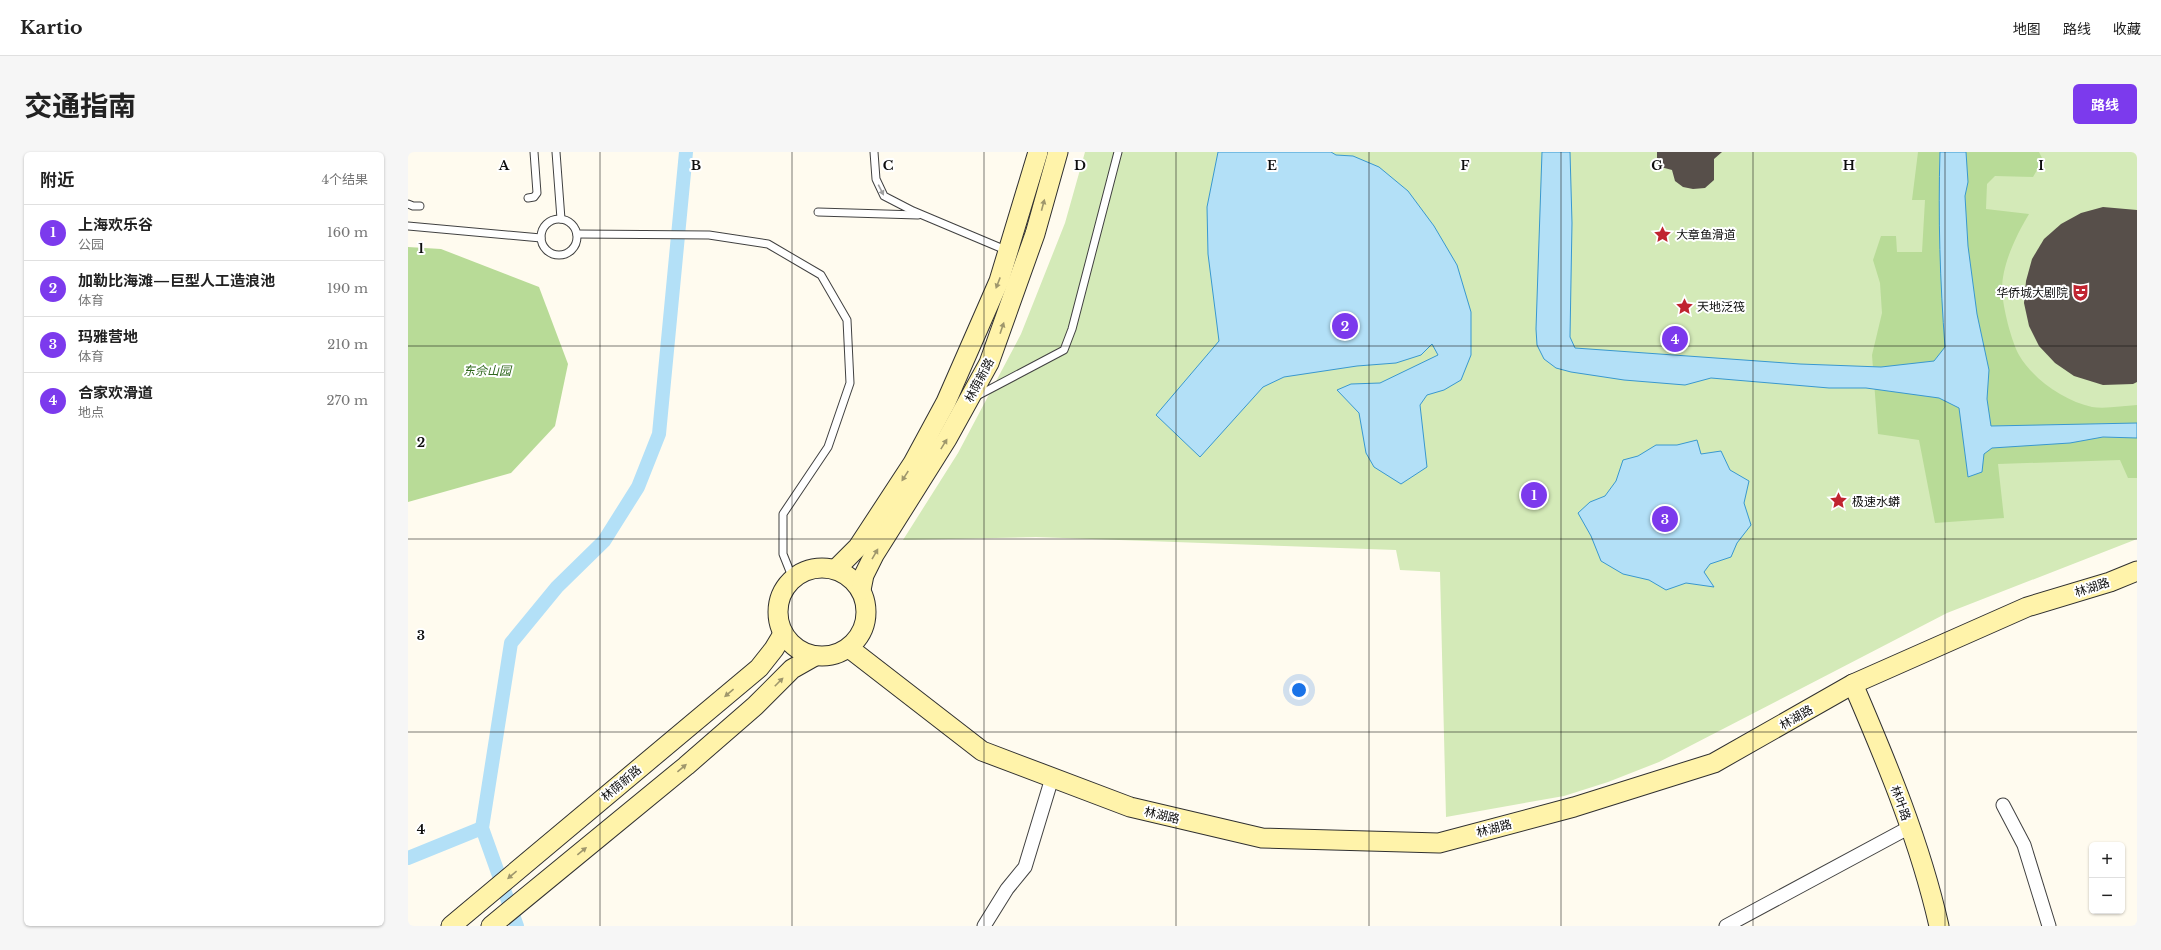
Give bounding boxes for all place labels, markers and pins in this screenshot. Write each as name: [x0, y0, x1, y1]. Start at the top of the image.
place icon: 大章鱼滑道: [1653, 224, 1673, 244]
place label: 大章鱼滑道: [1676, 227, 1736, 242]
theatre icon: 华侨城大剧院: [2071, 282, 2091, 302]
place label: 华侨城大剧院: [1996, 285, 2068, 300]
place icon: 天地泛筏: [1674, 296, 1694, 316]
place label: 天地泛筏: [1697, 299, 1745, 314]
pin: 2: [1332, 311, 1358, 341]
pin: 4: [1662, 324, 1688, 354]
pin: 1: [1521, 480, 1547, 510]
place icon: 极速水蟒: [1829, 491, 1849, 511]
place label: 极速水蟒: [1852, 494, 1900, 509]
pin: 3: [1652, 504, 1678, 534]

